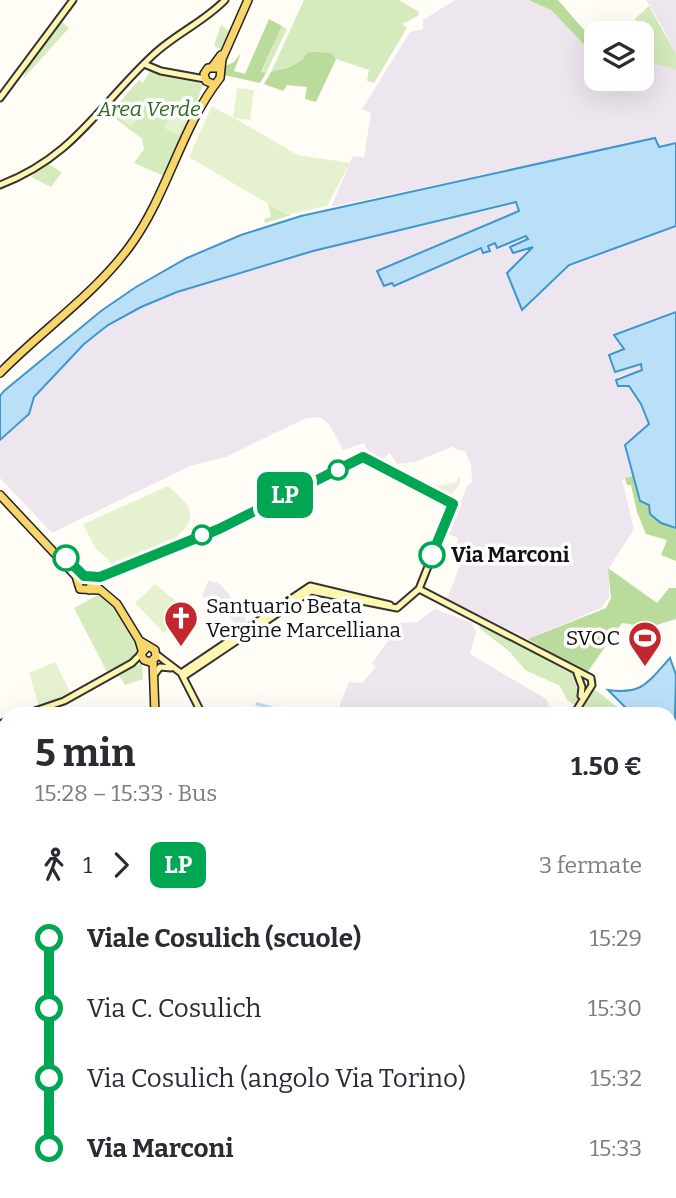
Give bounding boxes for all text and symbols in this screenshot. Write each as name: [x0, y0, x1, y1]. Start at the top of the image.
map controls: [584, 21, 654, 91]
button: layers: [584, 21, 654, 91]
park label: Area Verde: [96, 96, 201, 122]
unlabelled marker: [328, 460, 348, 480]
line badge: LP: [254, 472, 316, 518]
text: LP: [271, 481, 299, 509]
unlabelled marker: [192, 525, 212, 545]
marker: Via Marconi: [419, 542, 445, 568]
place label: Via Marconi: [451, 542, 570, 568]
unlabelled marker: [53, 545, 79, 571]
place label: Santuario Beata Vergine Marcelliana: [206, 593, 401, 643]
church icon: Santuario Beata Vergine Marcelliana: [162, 599, 200, 648]
sports icon: SVOC: [626, 619, 664, 668]
place label: SVOC: [566, 625, 620, 651]
text: 5 min: [35, 730, 135, 776]
text: 1.50 €: [571, 751, 642, 782]
text: 15:28 – 15:33 · Bus: [35, 779, 217, 807]
icon: walk: [35, 846, 73, 884]
icon: forward: [102, 846, 140, 884]
text: 1: [83, 851, 92, 879]
text: LP: [164, 851, 192, 879]
text: 3 fermate: [539, 851, 642, 879]
text: Viale Cosulich (scuole): [87, 923, 361, 954]
text: 15:29: [590, 924, 642, 952]
text: Via C. Cosulich: [87, 993, 261, 1024]
text: 15:30: [588, 994, 642, 1022]
text: Via Cosulich (angolo Via Torino): [87, 1063, 466, 1094]
text: 15:32: [590, 1064, 642, 1092]
text: Via Marconi: [87, 1133, 234, 1164]
text: 15:33: [590, 1134, 642, 1162]

